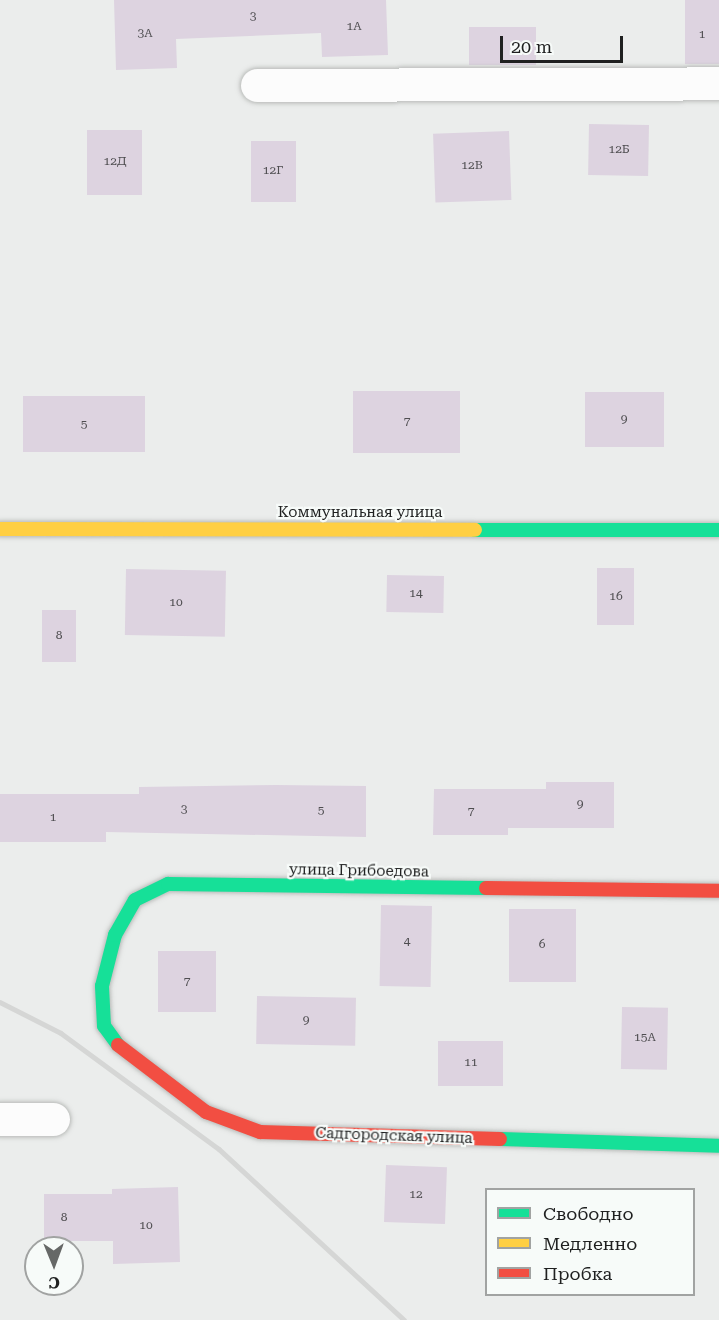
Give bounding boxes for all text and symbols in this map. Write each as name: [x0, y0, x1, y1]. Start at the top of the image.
house number: 3: [250, 10, 256, 24]
house number: 1А: [346, 20, 362, 34]
scale bar: [503, 24, 626, 62]
house number: 3А: [137, 27, 153, 41]
house number: 1: [699, 28, 705, 42]
text: 20 m: [511, 36, 552, 57]
house number: 12Б: [608, 143, 630, 157]
house number: 12Д: [103, 155, 127, 169]
house number: 12В: [461, 159, 483, 173]
house number: 12Г: [263, 164, 283, 178]
house number: 9: [621, 413, 627, 427]
house number: 7: [404, 415, 410, 429]
house number: 5: [81, 418, 87, 432]
street label: Коммунальная улица: [278, 504, 442, 522]
house number: 14: [409, 587, 423, 601]
house number: 16: [609, 590, 623, 604]
house number: 10: [169, 596, 183, 610]
house number: 8: [56, 629, 62, 643]
house number: 9: [577, 798, 583, 812]
house number: 3: [181, 803, 187, 817]
house number: 5: [318, 804, 324, 818]
house number: 7: [468, 805, 474, 819]
house number: 1: [50, 811, 56, 825]
street label: улица Грибоедова: [289, 861, 429, 881]
house number: 4: [404, 935, 410, 949]
house number: 6: [539, 938, 545, 952]
house number: 7: [184, 975, 190, 989]
house number: 9: [303, 1014, 309, 1028]
house number: 15А: [634, 1031, 656, 1045]
house number: 11: [464, 1056, 478, 1070]
street label: Садгородская улица: [315, 1124, 473, 1148]
house number: 12: [409, 1188, 423, 1202]
legend: [485, 1188, 695, 1296]
text: Свободно: [543, 1203, 633, 1224]
house number: 8: [61, 1211, 67, 1225]
house number: 10: [139, 1219, 153, 1233]
text: Медленно: [543, 1233, 637, 1254]
north arrow: [24, 1236, 84, 1296]
text: Пробка: [543, 1263, 612, 1284]
text: С: [49, 1273, 60, 1292]

